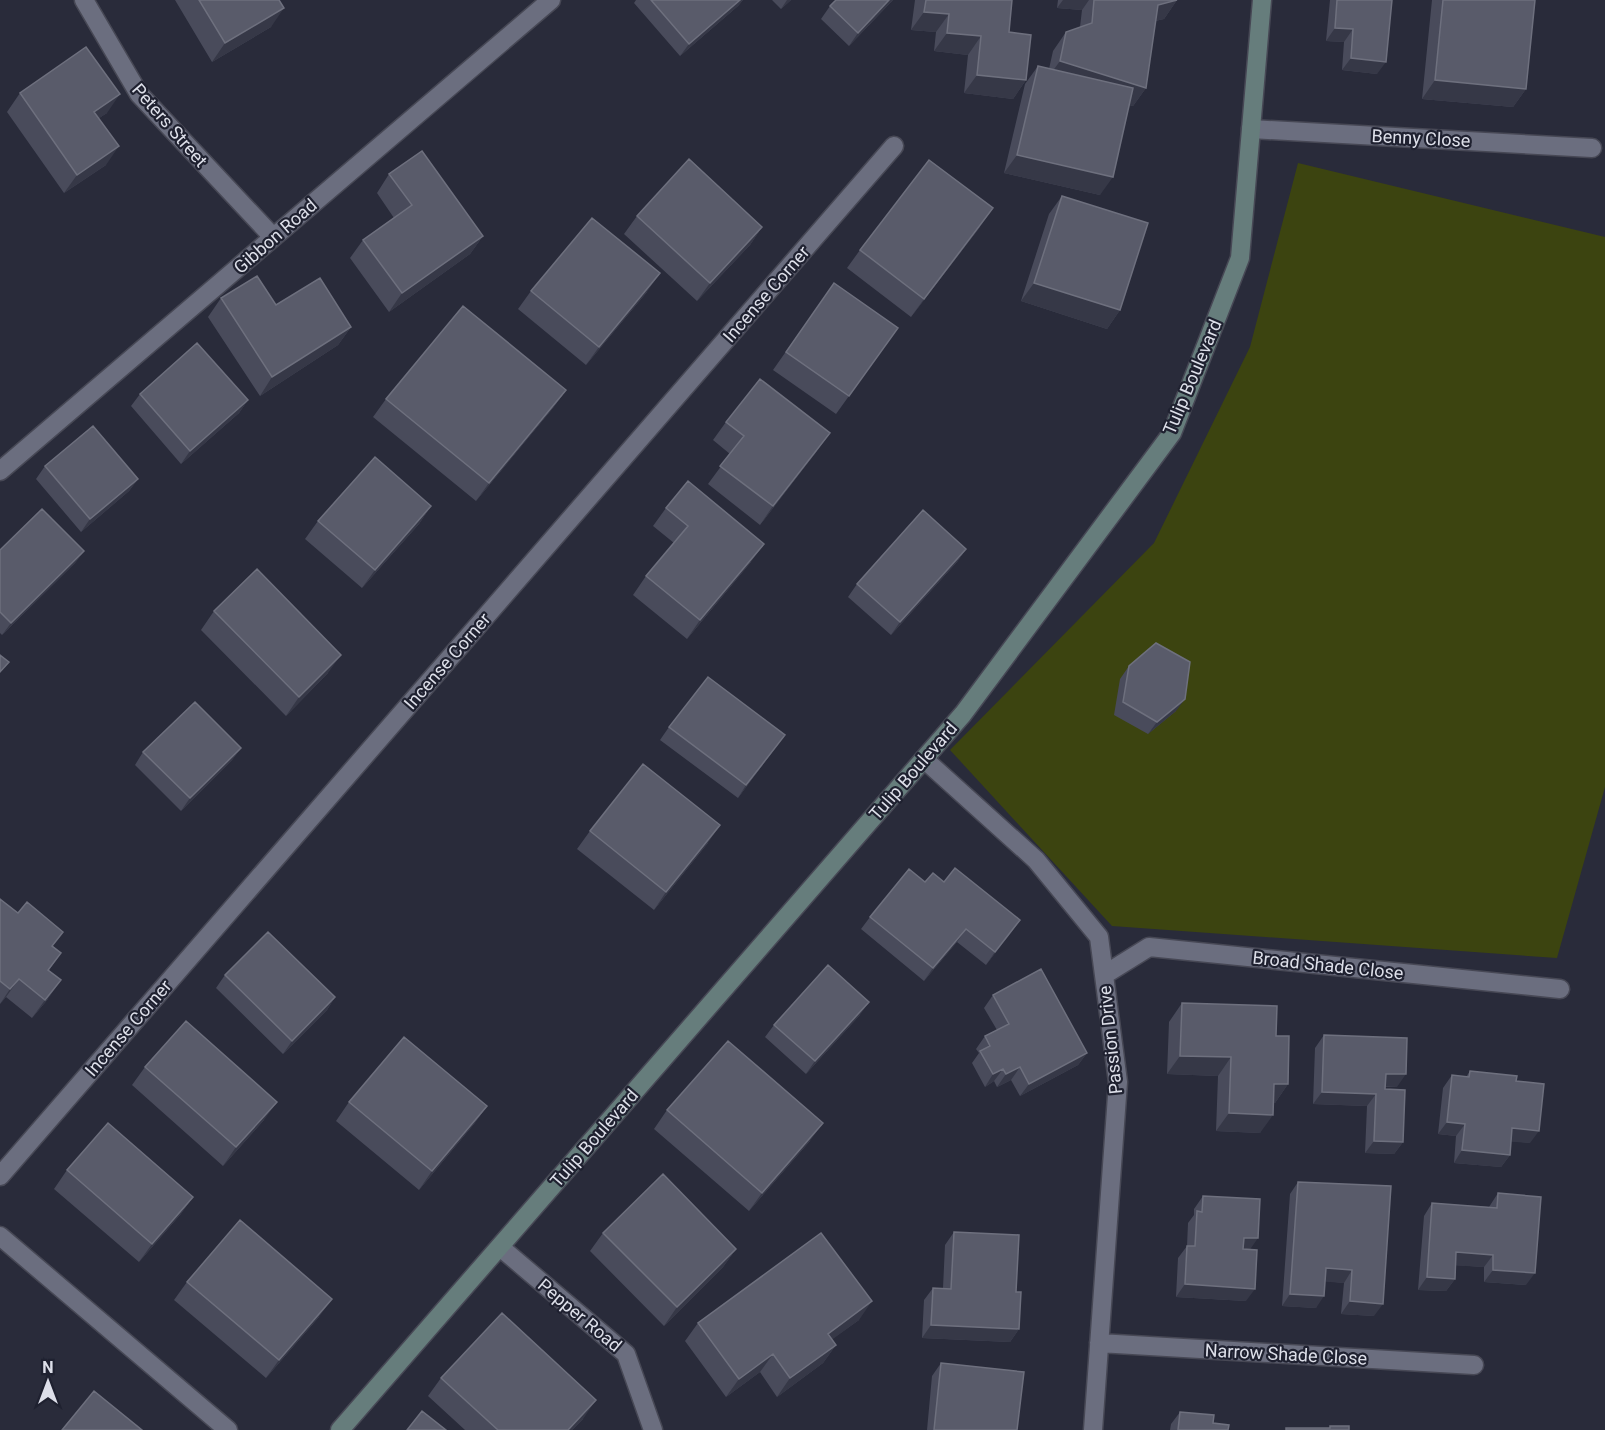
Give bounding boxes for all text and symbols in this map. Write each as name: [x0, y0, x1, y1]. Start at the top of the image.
street label: Peters Street: [128, 79, 212, 171]
street label: Benny Close: [1371, 125, 1471, 151]
street label: Gibbon Road: [229, 194, 321, 278]
street label: Incense Corner: [718, 242, 814, 346]
street label: Tulip Boulevard: [1158, 316, 1226, 438]
street label: Incense Corner: [399, 609, 495, 713]
street label: Tulip Boulevard: [865, 718, 961, 824]
street label: Broad Shade Close: [1252, 947, 1404, 983]
street label: Incense Corner: [80, 976, 176, 1080]
street label: Passion Drive: [1094, 985, 1126, 1095]
street label: Tulip Boulevard: [546, 1085, 642, 1191]
street label: Pepper Road: [534, 1274, 626, 1356]
street label: Narrow Shade Close: [1204, 1339, 1368, 1369]
north arrow: [18, 1352, 78, 1412]
text: N: [42, 1358, 54, 1377]

